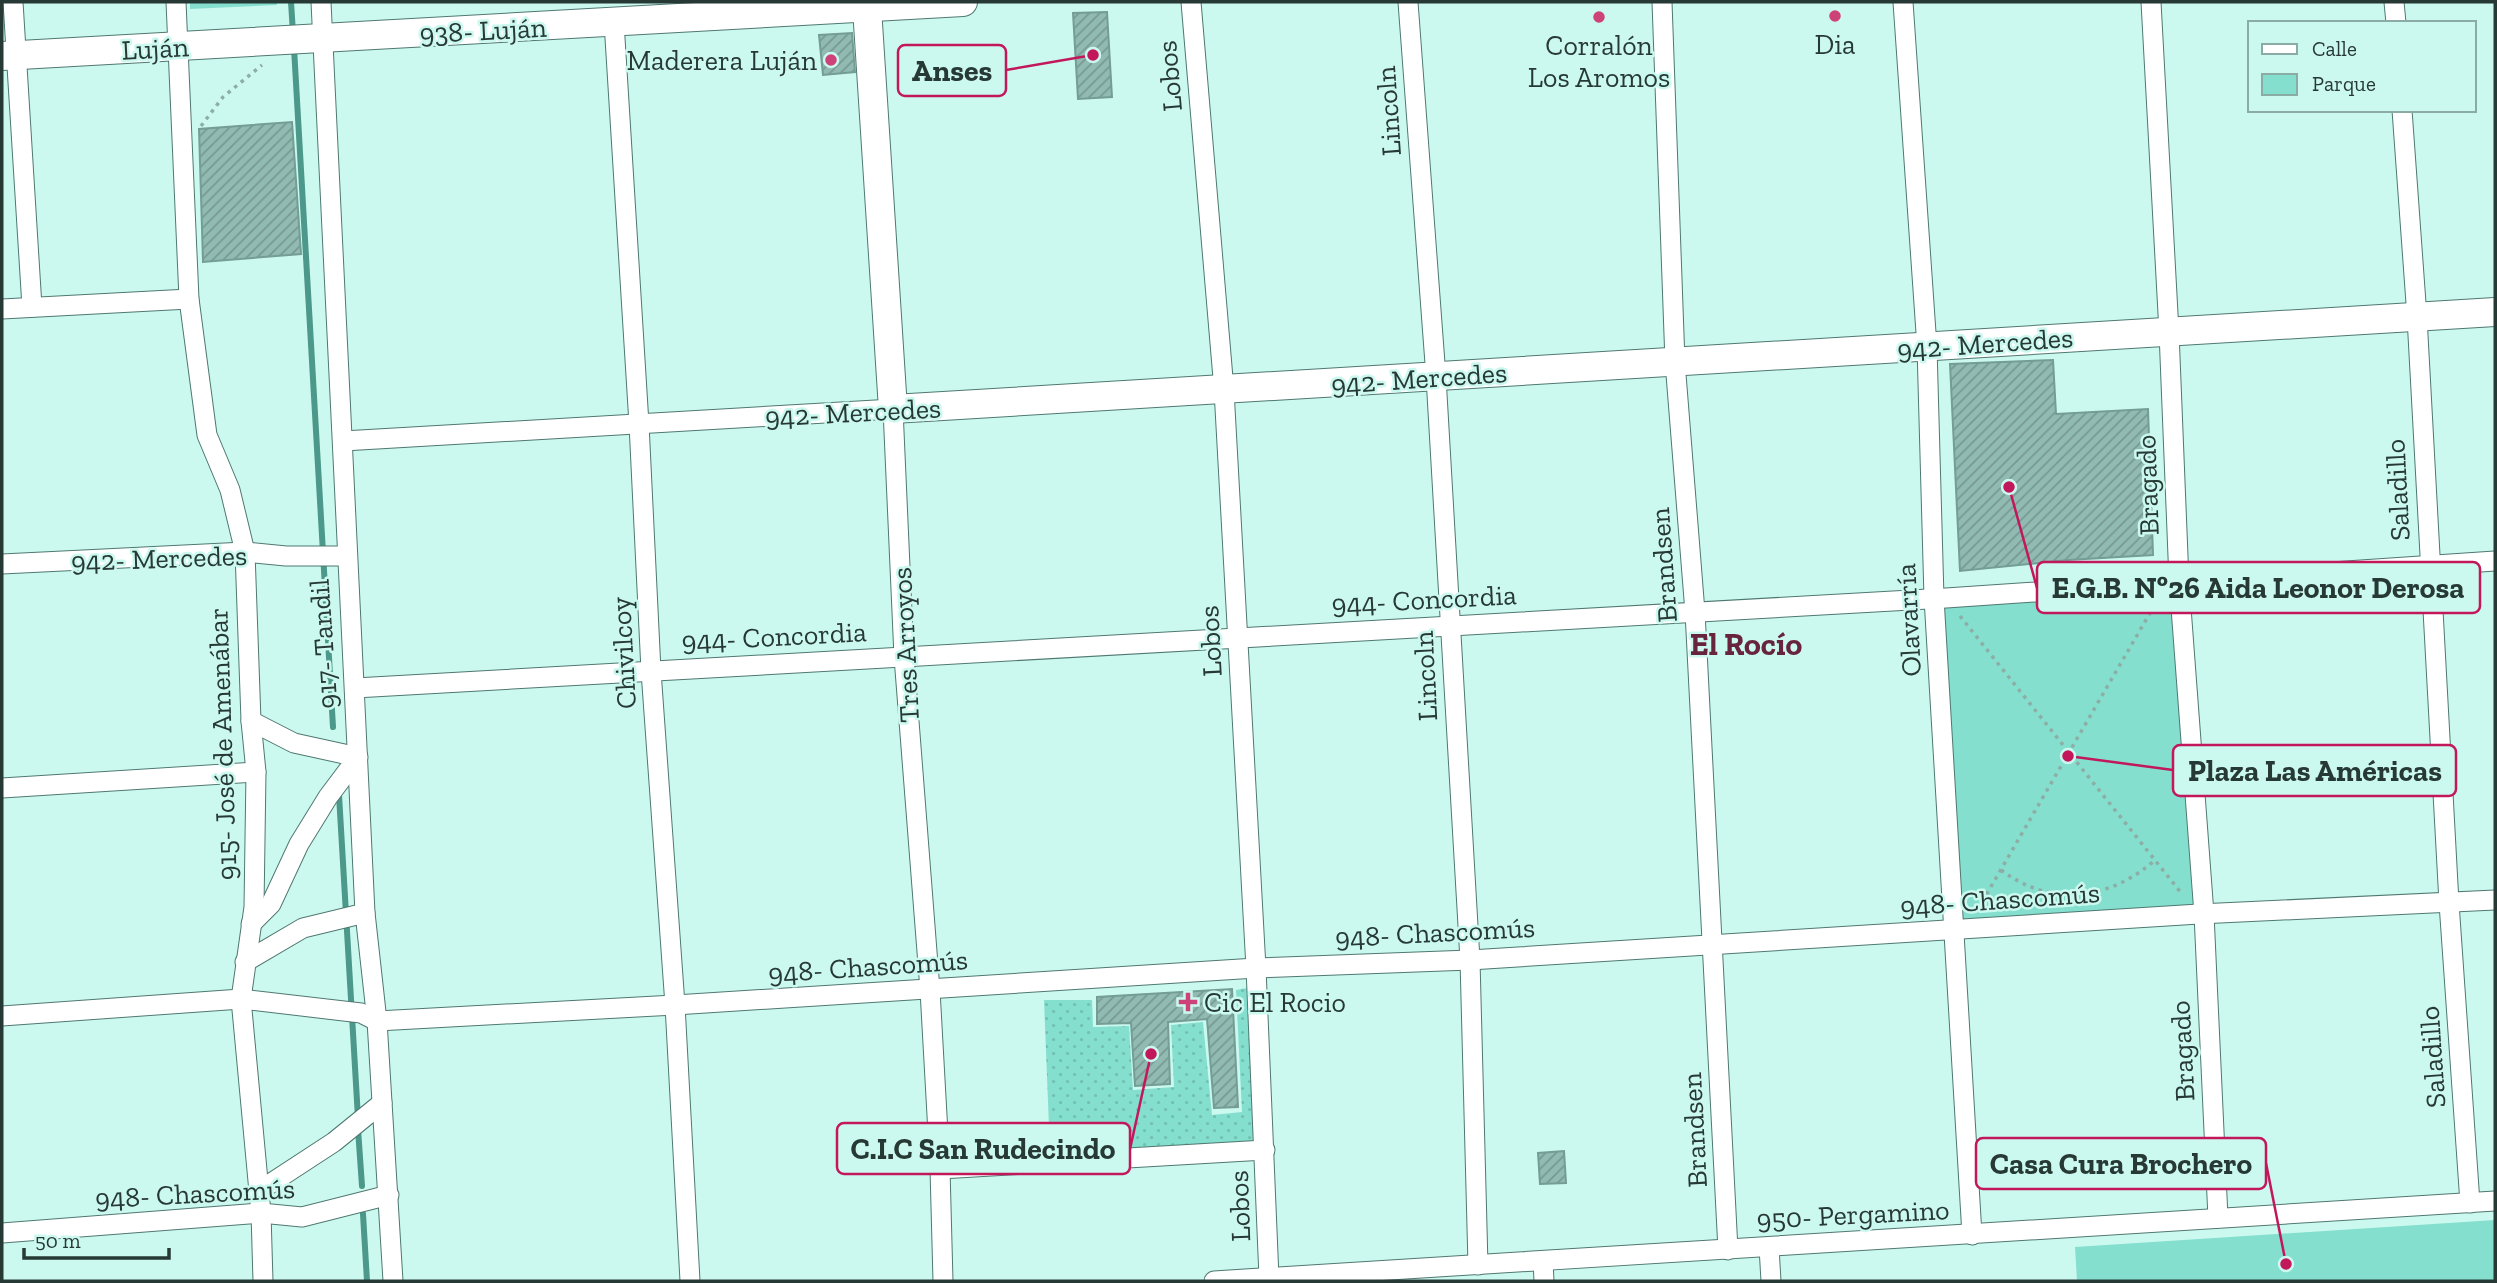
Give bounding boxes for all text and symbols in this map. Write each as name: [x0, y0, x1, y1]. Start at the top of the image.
marker: Dia: [1827, 8, 1843, 24]
marker: Corralón Los Aromos: [1591, 9, 1607, 25]
street label: 938- Luján: [419, 11, 547, 50]
legend: [2248, 21, 2476, 112]
place label: Dia: [1814, 28, 1856, 61]
place label: Corralón Los Aromos: [1528, 29, 1670, 94]
street label: Luján: [121, 30, 190, 67]
text: Calle: [2312, 36, 2357, 61]
street label: Lobos: [1150, 39, 1189, 113]
place label: Maderera Luján: [627, 44, 817, 77]
callout: Anses: [898, 45, 1006, 96]
marker: Maderera Luján: [823, 52, 839, 68]
text: Anses: [912, 53, 992, 89]
street label: Lincoln: [1369, 65, 1408, 157]
text: Parque: [2312, 71, 2376, 96]
street label: 942- Mercedes: [1896, 321, 2074, 366]
street label: 942- Mercedes: [1330, 356, 1508, 401]
street label: 942- Mercedes: [764, 391, 942, 434]
street label: Bragado: [2129, 434, 2166, 536]
street label: Saladillo: [2378, 438, 2417, 542]
street label: Brandsen: [1643, 506, 1684, 624]
street label: 942- Mercedes: [70, 539, 248, 578]
street label: Olavarría: [1889, 562, 1928, 677]
callout: E.G.B. Nº26 Aida Leonor Derosa: [2037, 562, 2480, 613]
street label: Tres Arroyos: [885, 566, 926, 724]
text: E.G.B. Nº26 Aida Leonor Derosa: [2052, 570, 2464, 606]
street label: 917- Tandil: [303, 578, 344, 710]
street label: 944- Concordia: [1331, 578, 1518, 621]
street label: Chivilcoy: [604, 596, 643, 710]
street label: Lobos: [1192, 605, 1229, 677]
street label: 915- José de Amenábar: [201, 607, 244, 881]
street label: 944- Concordia: [681, 615, 868, 658]
district label: El Rocío: [1690, 625, 1802, 663]
street label: Lincoln: [1407, 630, 1444, 722]
callout: Plaza Las Américas: [2173, 745, 2456, 796]
text: Plaza Las Américas: [2188, 753, 2442, 789]
street label: 948- Chascomús: [1899, 876, 2101, 923]
street label: 948- Chascomús: [1334, 911, 1536, 954]
street label: 948- Chascomús: [767, 943, 969, 990]
place label: Cic El Rocio: [1204, 986, 1346, 1019]
marker: Cic El Rocio: [1178, 992, 1198, 1012]
street label: Bragado: [2163, 1000, 2202, 1102]
street label: Saladillo: [2412, 1005, 2453, 1109]
street label: Brandsen: [1675, 1072, 1714, 1188]
callout: C.I.C San Rudecindo: [837, 1123, 1130, 1174]
text: C.I.C San Rudecindo: [850, 1131, 1116, 1167]
callout: Casa Cura Brochero: [1976, 1138, 2266, 1189]
text: Casa Cura Brochero: [1990, 1146, 2253, 1182]
street label: Lobos: [1222, 1170, 1257, 1242]
street label: 948- Chascomús: [94, 1172, 296, 1215]
street label: 950- Pergamino: [1756, 1193, 1950, 1236]
scale bar: [24, 1216, 170, 1260]
text: 50 m: [35, 1228, 81, 1253]

